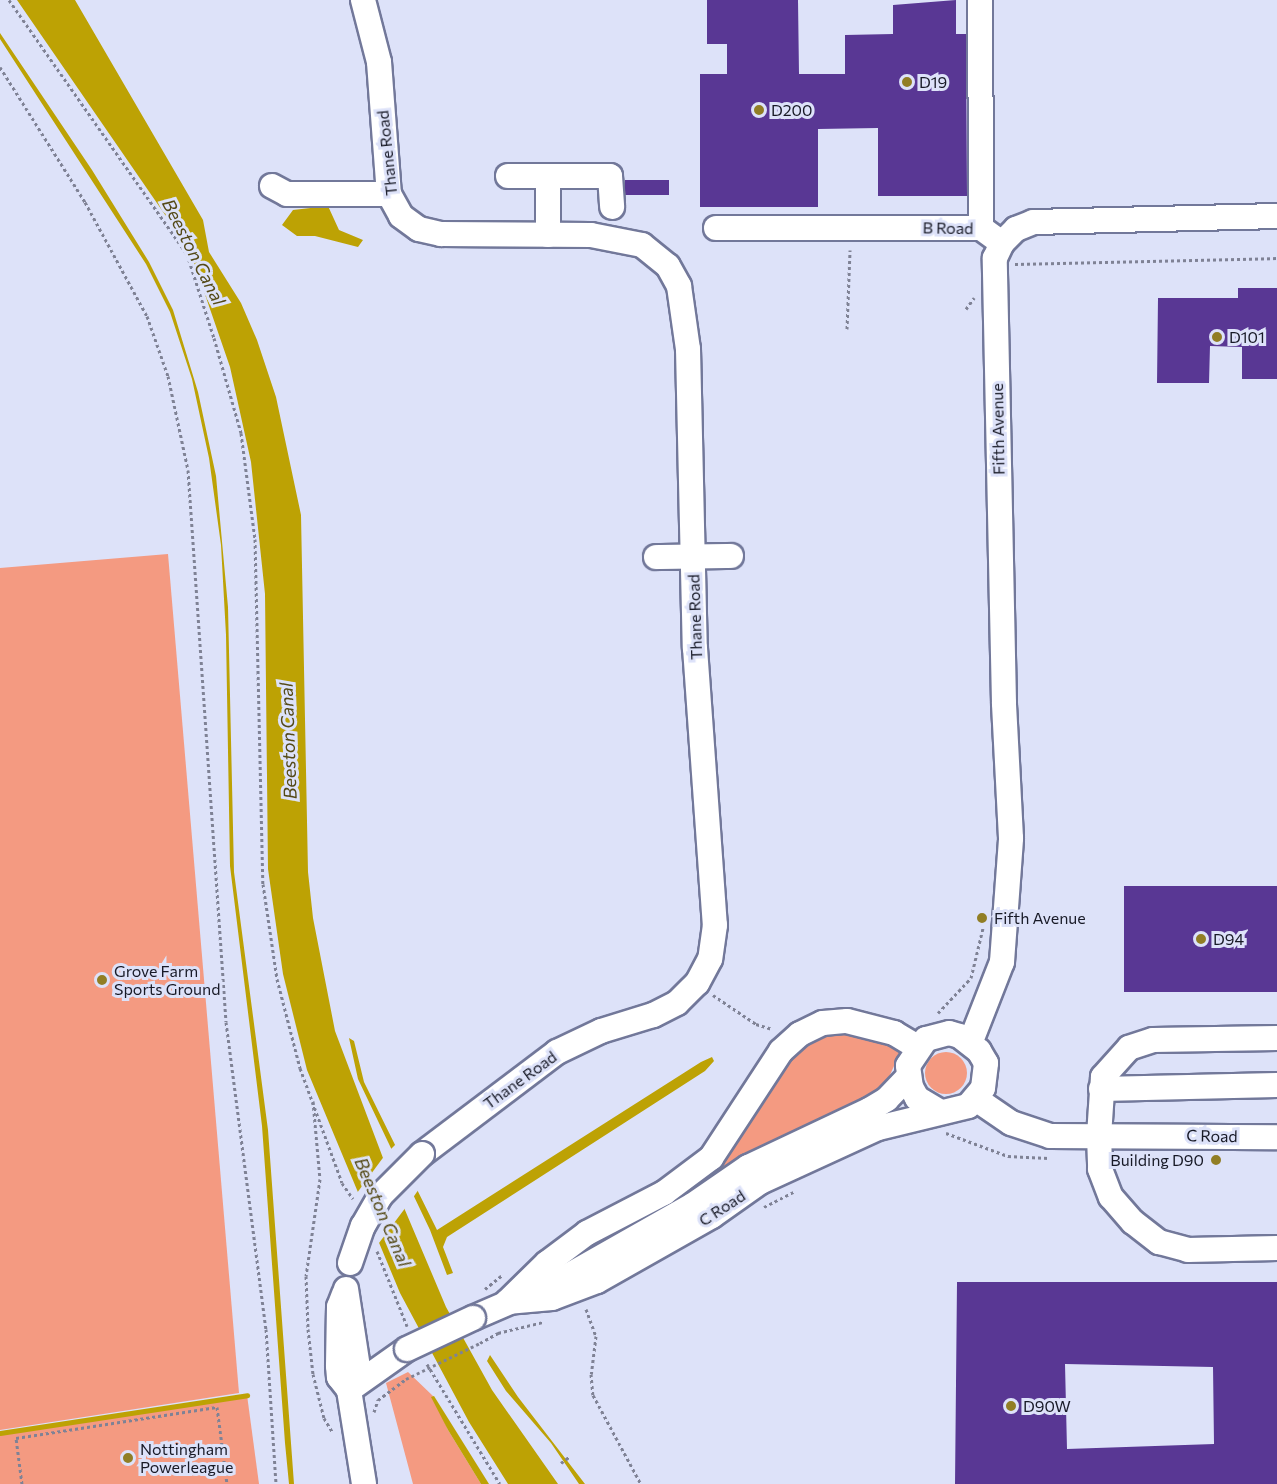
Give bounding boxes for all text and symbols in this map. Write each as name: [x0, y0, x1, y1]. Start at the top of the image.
place label: D19: [919, 72, 947, 92]
marker: D19: [900, 75, 914, 89]
place label: D200: [771, 100, 812, 120]
marker: D200: [752, 103, 766, 117]
street label: Thane Road: [373, 109, 401, 197]
water label: Beeston Canal: [158, 195, 230, 309]
street label: B Road: [922, 218, 974, 238]
place label: D101: [1229, 327, 1265, 347]
marker: D101: [1210, 330, 1224, 344]
street label: Fifth Avenue: [988, 383, 1008, 475]
street label: Thane Road: [684, 574, 706, 660]
water label: Beeston Canal: [275, 682, 301, 800]
place label: Fifth Avenue: [994, 908, 1086, 928]
marker: Fifth Avenue: [975, 911, 989, 925]
place label: D94: [1213, 929, 1244, 949]
marker: D94: [1194, 932, 1208, 946]
place label: Grove Farm Sports Ground: [114, 961, 220, 999]
marker: Grove Farm Sports Ground: [95, 973, 109, 987]
street label: Thane Road: [480, 1047, 560, 1113]
street label: C Road: [1186, 1126, 1238, 1146]
place label: Building D90: [1110, 1150, 1204, 1170]
marker: Building D90: [1209, 1153, 1223, 1167]
water label: Beeston Canal: [350, 1154, 416, 1270]
street label: C Road: [695, 1186, 749, 1230]
place label: D90W: [1023, 1396, 1071, 1416]
marker: D90W: [1004, 1399, 1018, 1413]
place label: Nottingham Powerleague: [140, 1439, 233, 1477]
marker: Nottingham Powerleague: [121, 1451, 135, 1465]

